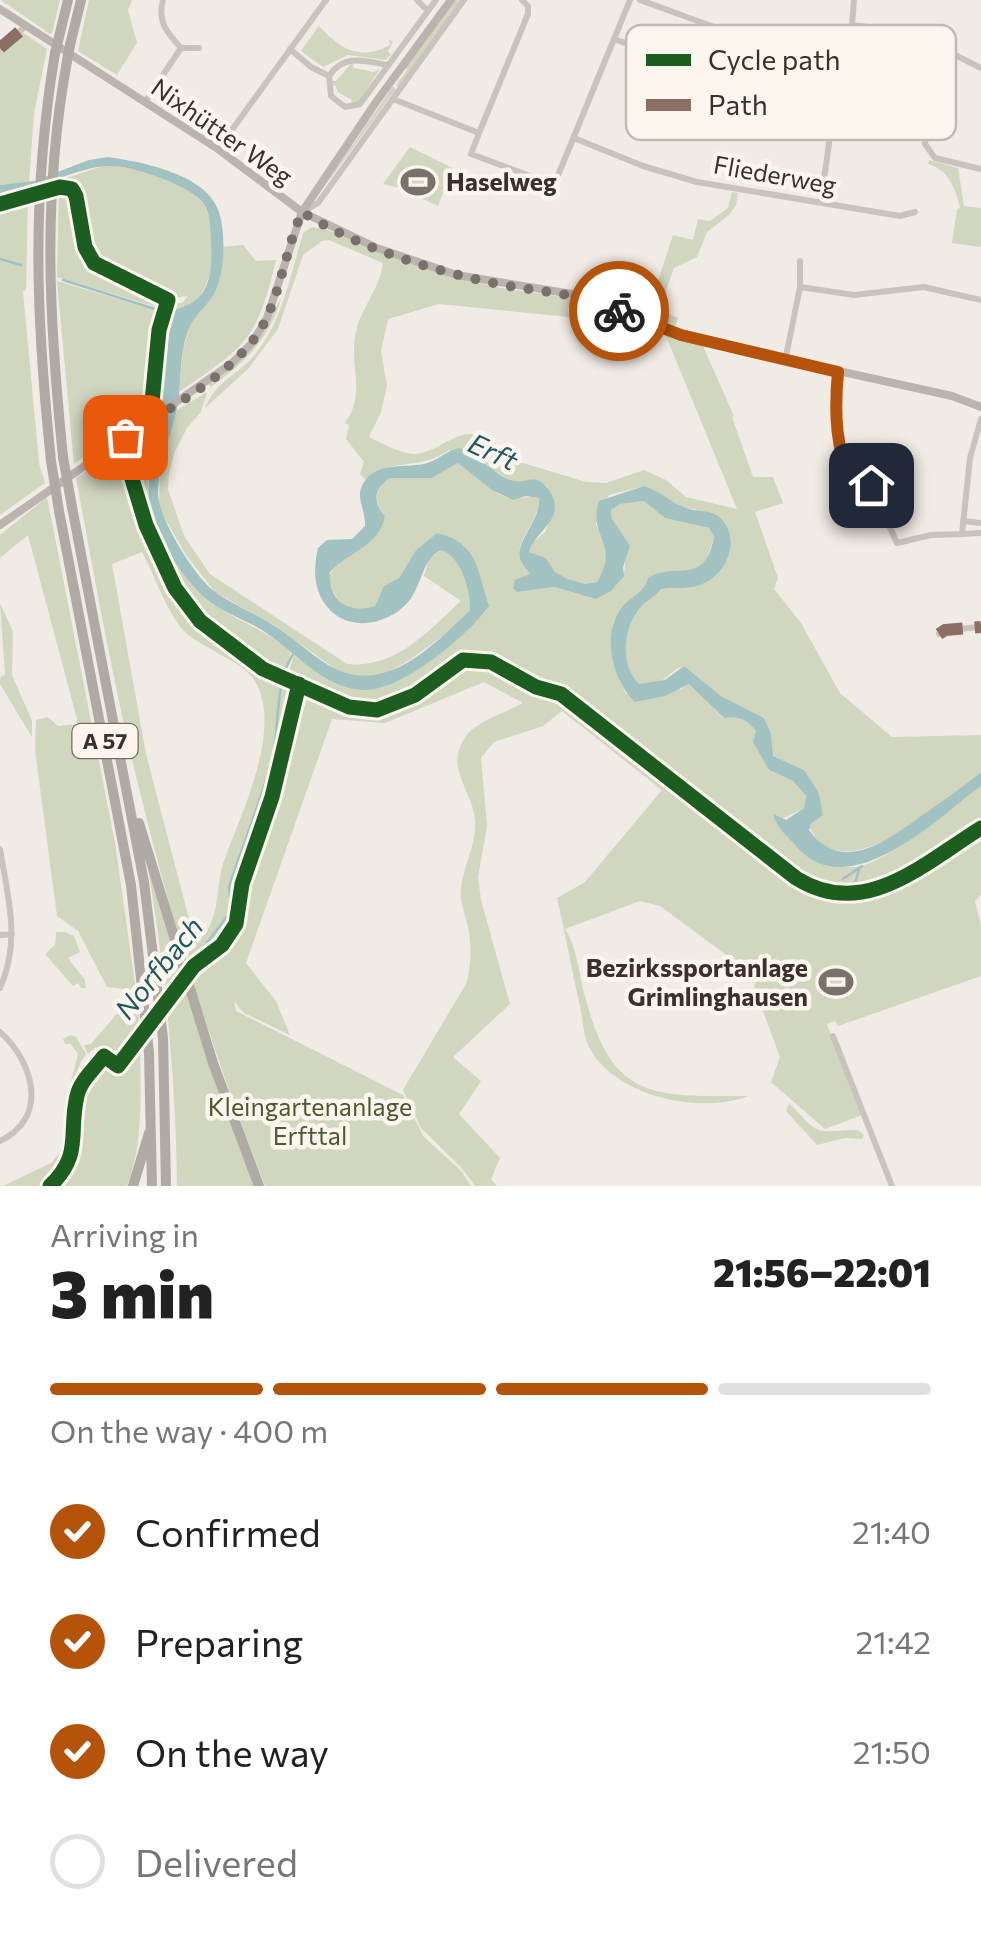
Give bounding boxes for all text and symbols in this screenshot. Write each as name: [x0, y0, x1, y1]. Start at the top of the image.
legend: [626, 25, 956, 140]
text: Cycle path: [708, 42, 840, 76]
street label: Nixhütter Weg: [146, 71, 299, 191]
text: Path: [708, 87, 768, 121]
street label: Fliederweg: [711, 148, 839, 200]
sports icon: Haselweg: [399, 163, 437, 201]
place label: Haselweg: [446, 166, 557, 196]
courier: [569, 261, 669, 361]
icon: bike: [592, 284, 647, 339]
pin: [83, 395, 168, 480]
icon: bag: [98, 410, 153, 465]
water label: Erft: [463, 425, 524, 477]
pin: [829, 443, 914, 528]
icon: home: [844, 458, 899, 513]
road number: A 57: [72, 724, 138, 758]
water label: Norfbach: [107, 910, 210, 1025]
place label: Bezirkssportanlage Grimlinghausen: [586, 952, 808, 1011]
sports icon: Bezirkssportanlage Grimlinghausen: [817, 963, 855, 1001]
park label: Kleingartenanlage Erfttal: [208, 1091, 412, 1150]
text: Arriving in: [50, 1214, 199, 1254]
text: 21:56–22:01: [713, 1248, 931, 1295]
text: 3 min: [50, 1252, 214, 1331]
text: On the way · 400 m: [50, 1410, 328, 1450]
icon: check: [50, 1504, 105, 1559]
text: Confirmed: [135, 1508, 321, 1555]
text: 21:40: [852, 1511, 931, 1551]
icon: check: [50, 1614, 105, 1669]
text: Preparing: [135, 1618, 303, 1665]
text: 21:42: [856, 1621, 931, 1661]
icon: check: [50, 1724, 105, 1779]
text: On the way: [135, 1728, 329, 1775]
text: 21:50: [853, 1731, 931, 1771]
text: Delivered: [135, 1838, 298, 1885]

